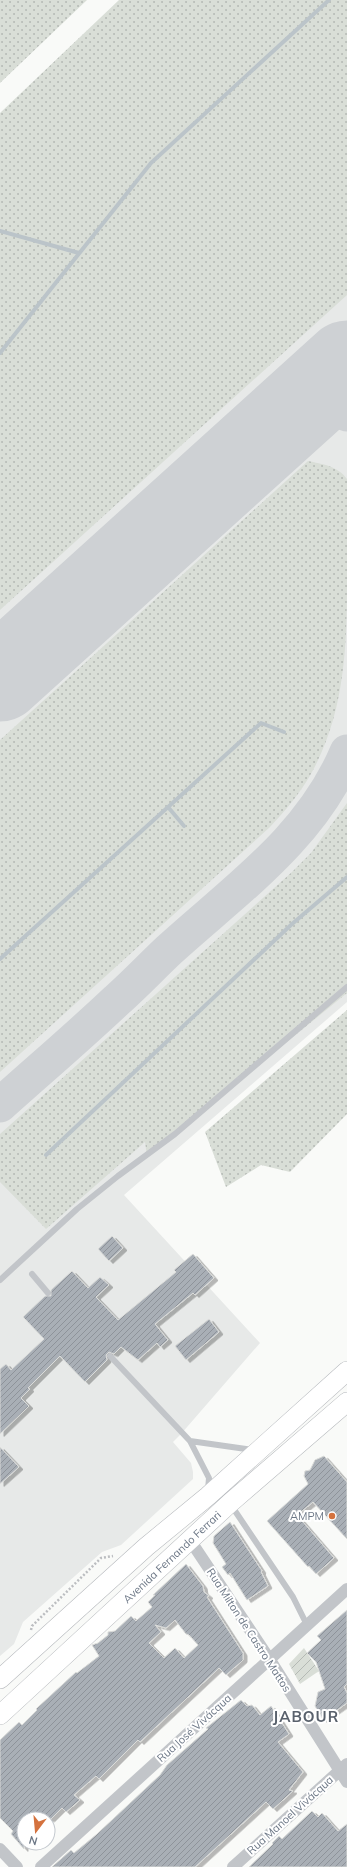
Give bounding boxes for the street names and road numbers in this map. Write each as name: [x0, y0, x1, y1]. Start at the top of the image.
street label: Avenida Fernando Ferrari: [120, 1508, 224, 1606]
street label: Rua Milton de Castro Mattos: [204, 1566, 294, 1694]
street label: Rua José Vivácqua: [154, 1691, 234, 1765]
street label: Rua Manoel Vivácqua: [244, 1773, 336, 1857]

